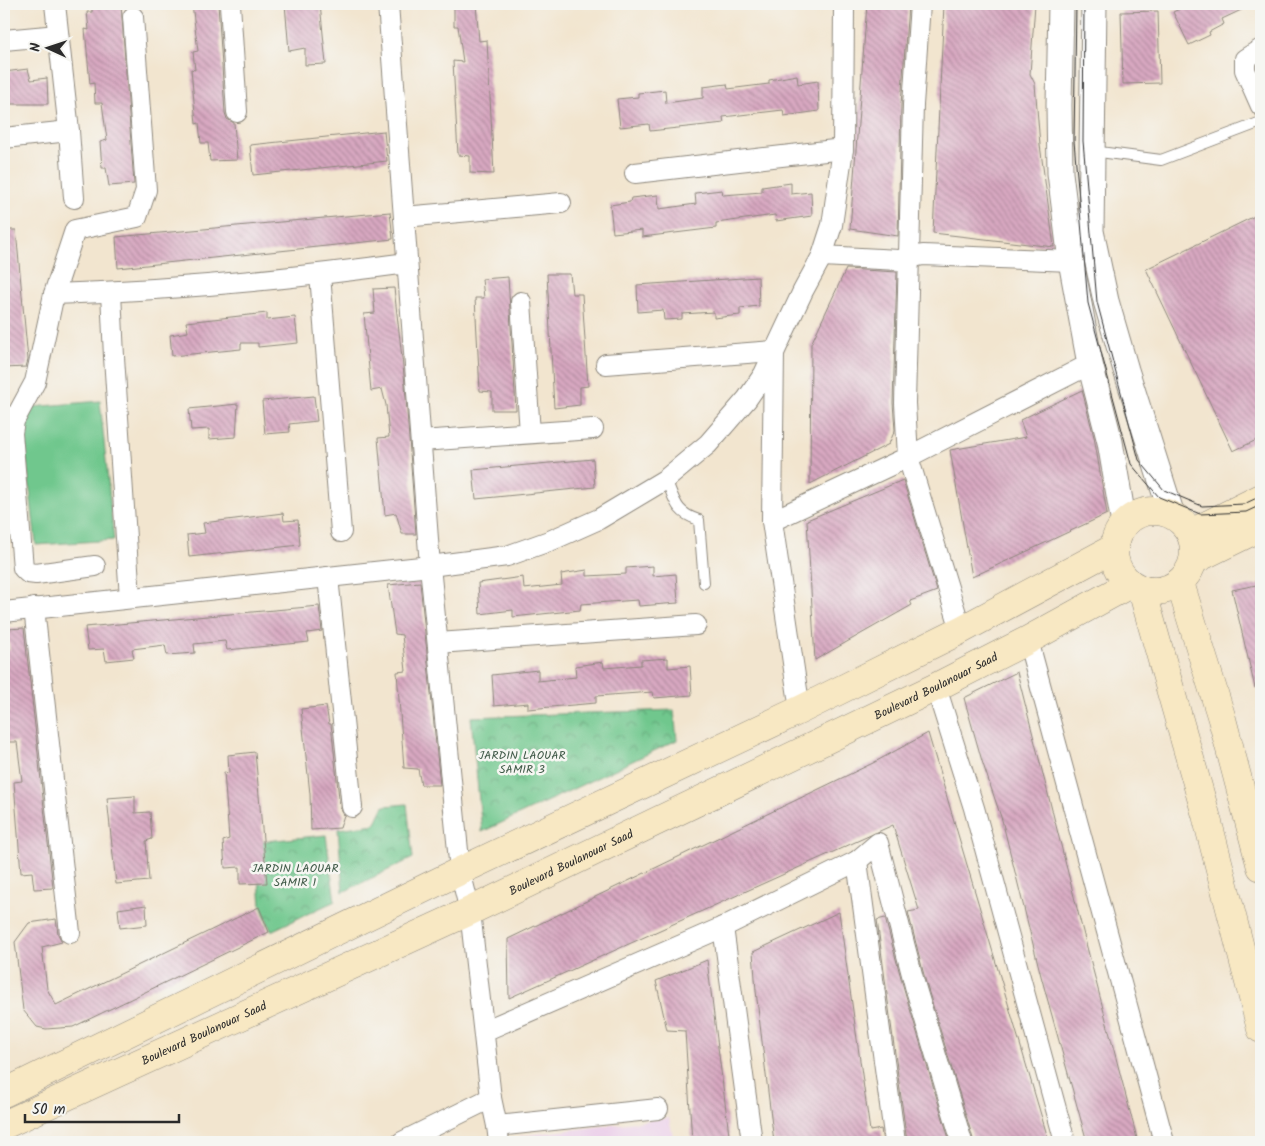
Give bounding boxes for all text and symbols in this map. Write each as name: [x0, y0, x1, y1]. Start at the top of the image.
north arrow: [22, 22, 72, 72]
text: N: [25, 42, 47, 52]
street label: Boulevard Boulanouar Saad: [871, 648, 1002, 725]
park label: JARDIN LAOUAR SAMIR 3: [478, 746, 566, 779]
street label: Boulevard Boulanouar Saad: [506, 824, 638, 901]
park label: JARDIN LAOUAR SAMIR 1: [251, 859, 339, 892]
street label: Boulevard Boulanouar Saad: [138, 996, 271, 1071]
scale bar: [25, 1091, 179, 1123]
text: 50 m: [32, 1098, 66, 1122]

